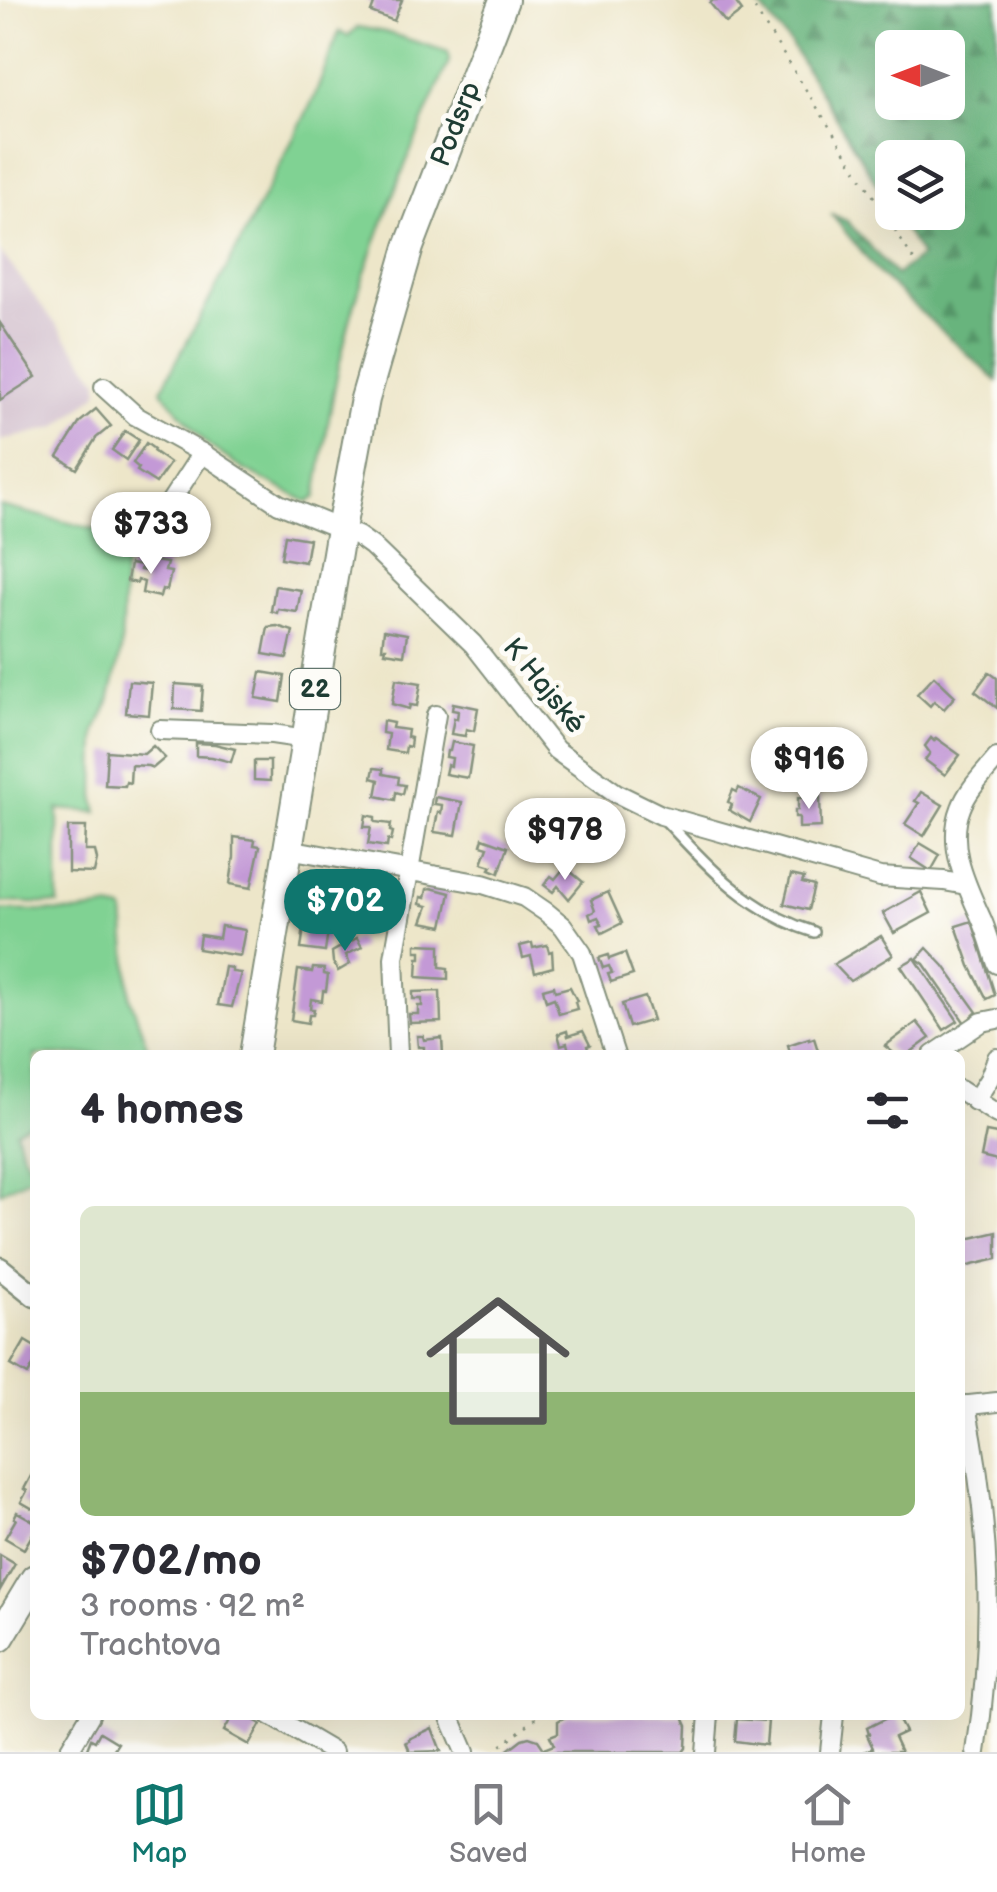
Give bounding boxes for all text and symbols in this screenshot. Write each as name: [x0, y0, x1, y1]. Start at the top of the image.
north arrow: [875, 30, 965, 120]
map controls: [875, 30, 965, 230]
street label: Podsrp: [424, 77, 488, 171]
button: layers: [875, 140, 965, 230]
pin: $733: [92, 492, 210, 577]
text: $733: [113, 505, 189, 544]
street label: K Hajské: [496, 632, 592, 740]
road number: 22: [290, 669, 340, 709]
pin: $916: [750, 727, 868, 812]
text: $916: [773, 740, 845, 779]
pin: $978: [506, 798, 624, 883]
text: $978: [527, 811, 603, 850]
pin: $702: [286, 869, 404, 954]
text: $702: [306, 882, 384, 921]
icon: filters: [860, 1083, 915, 1138]
text: 4 homes: [80, 1085, 244, 1136]
icon: home: [408, 1271, 588, 1451]
text: $702/mo: [80, 1536, 262, 1587]
text: 3 rooms · 92 m²: [80, 1587, 305, 1626]
text: Trachtova: [80, 1626, 221, 1665]
tab: Map: [131, 1777, 187, 1870]
tab: Saved: [449, 1777, 528, 1870]
tab: Home: [790, 1777, 866, 1870]

